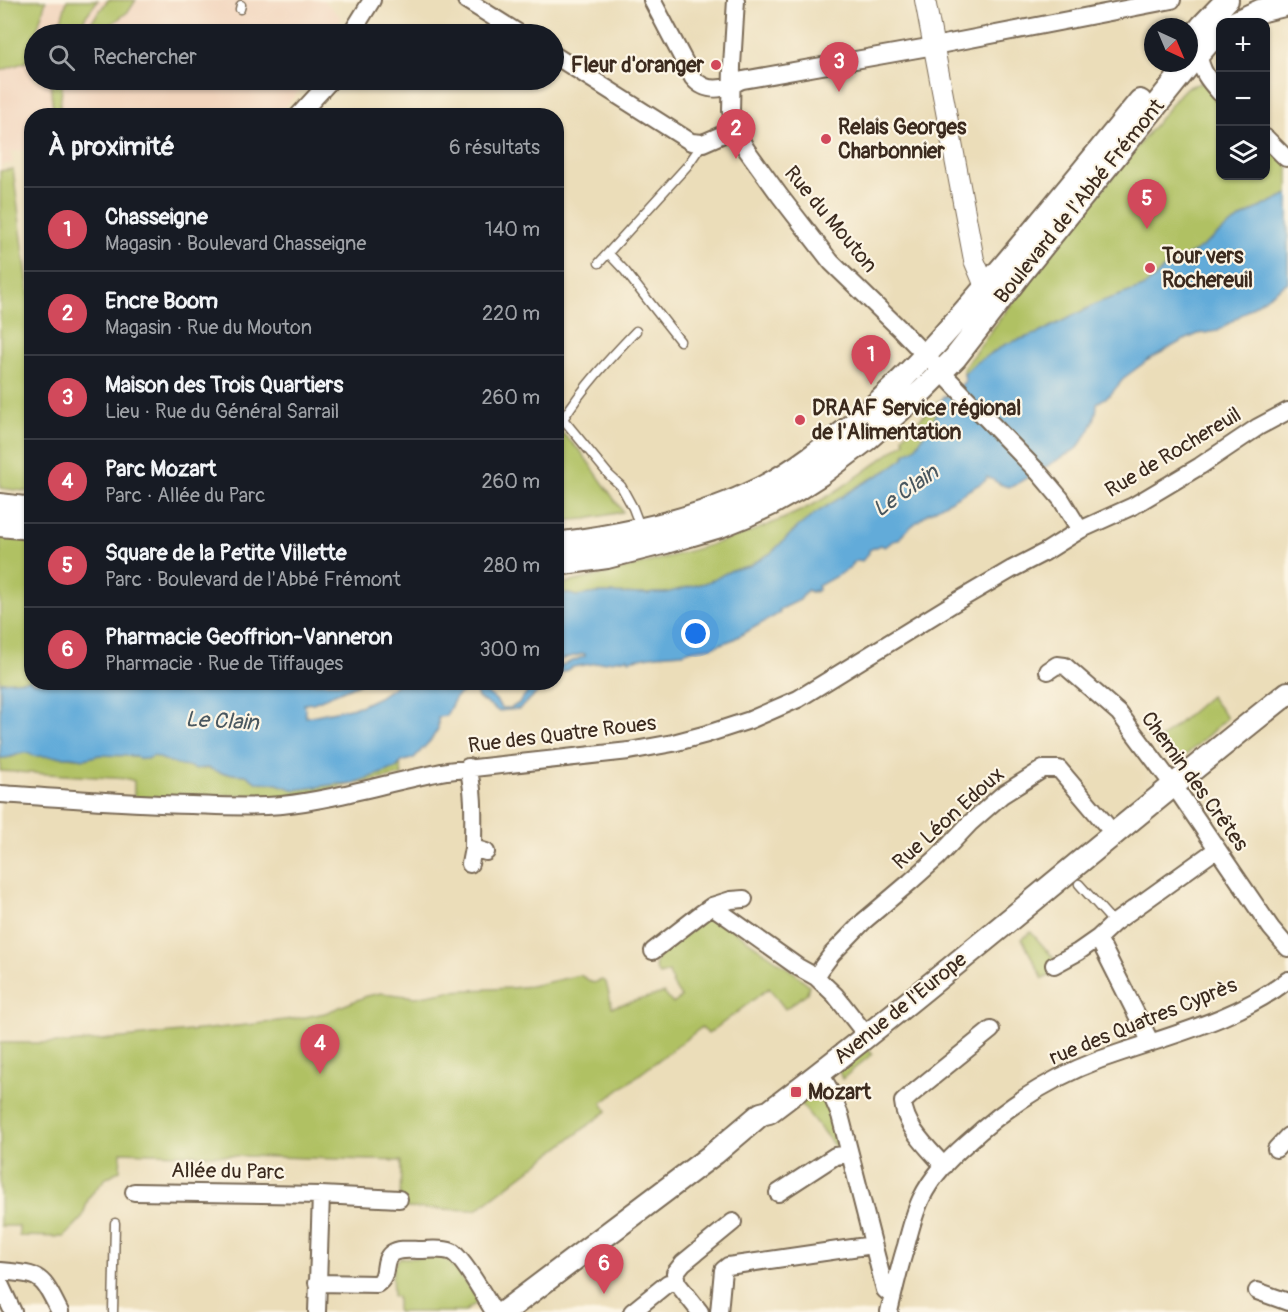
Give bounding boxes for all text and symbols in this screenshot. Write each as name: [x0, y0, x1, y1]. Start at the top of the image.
north arrow: [1144, 18, 1198, 72]
map controls: [1216, 18, 1270, 180]
button: +: [1216, 18, 1270, 72]
search box: [24, 24, 564, 90]
icon: search: [45, 41, 78, 74]
pin: 3: [820, 42, 858, 92]
text: Rechercher: [93, 43, 197, 71]
place label: Fleur d'oranger: [571, 52, 705, 79]
marker: Fleur d'oranger: [709, 58, 723, 72]
button: −: [1216, 72, 1270, 126]
street label: Boulevard de l'Abbé Frémont: [988, 93, 1171, 309]
pin: 2: [716, 110, 756, 159]
place label: Relais Georges Charbonnier: [838, 114, 967, 165]
button: layers: [1216, 126, 1270, 180]
text: À proximité: [48, 131, 175, 163]
marker: Relais Georges Charbonnier: [819, 132, 833, 146]
text: 6 résultats: [449, 135, 540, 160]
street label: Rue du Mouton: [778, 160, 883, 278]
pin: 5: [1128, 180, 1166, 229]
text: Chasseigne: [105, 203, 208, 231]
text: 1: [64, 217, 71, 242]
text: 140 m: [485, 217, 540, 242]
text: Magasin · Boulevard Chasseigne: [105, 231, 366, 256]
place label: Tour vers Rochereuil: [1161, 243, 1253, 294]
marker: Tour vers Rochereuil: [1143, 261, 1157, 275]
text: Encre Boom: [105, 287, 218, 315]
text: 2: [62, 301, 73, 326]
text: 220 m: [482, 301, 540, 326]
text: Magasin · Rue du Mouton: [105, 315, 312, 340]
pin: 1: [852, 336, 890, 385]
text: Maison des Trois Quartiers: [105, 371, 343, 399]
text: 3: [62, 385, 73, 410]
text: 260 m: [481, 385, 540, 410]
place label: DRAAF Service régional de l'Alimentation: [812, 395, 1021, 446]
text: Lieu · Rue du Général Sarrail: [105, 399, 339, 424]
street label: Rue de Rochereuil: [1100, 401, 1246, 504]
marker: DRAAF Service régional de l'Alimentation: [793, 413, 807, 427]
text: Parc Mozart: [105, 455, 216, 483]
water label: Le Clain: [868, 457, 945, 523]
text: 4: [62, 469, 73, 494]
text: 260 m: [481, 469, 540, 494]
text: Parc · Allée du Parc: [105, 483, 265, 508]
text: Square de la Petite Villette: [105, 539, 347, 567]
text: 5: [62, 553, 73, 578]
text: 280 m: [483, 553, 540, 578]
text: Parc · Boulevard de l'Abbé Frémont: [105, 567, 401, 592]
your location: [681, 619, 710, 648]
text: Pharmacie Geoffrion-Vanneron: [105, 623, 393, 651]
text: 6: [62, 637, 73, 662]
text: 300 m: [479, 637, 540, 662]
text: Pharmacie · Rue de Tiffauges: [105, 651, 343, 676]
water label: Le Clain: [185, 705, 261, 737]
street label: Chemin des Crêtes: [1135, 706, 1255, 857]
street label: Rue des Quatre Roues: [467, 709, 658, 759]
street label: Rue Léon Edoux: [887, 761, 1010, 876]
street label: Avenue de l'Europe: [828, 946, 973, 1070]
street label: rue des Quatres Cyprès: [1045, 971, 1242, 1071]
pin: 4: [300, 1024, 340, 1074]
place label: Mozart: [808, 1079, 872, 1106]
marker: Mozart: [789, 1085, 803, 1099]
street label: Allée du Parc: [171, 1157, 285, 1186]
pin: 6: [584, 1244, 624, 1294]

